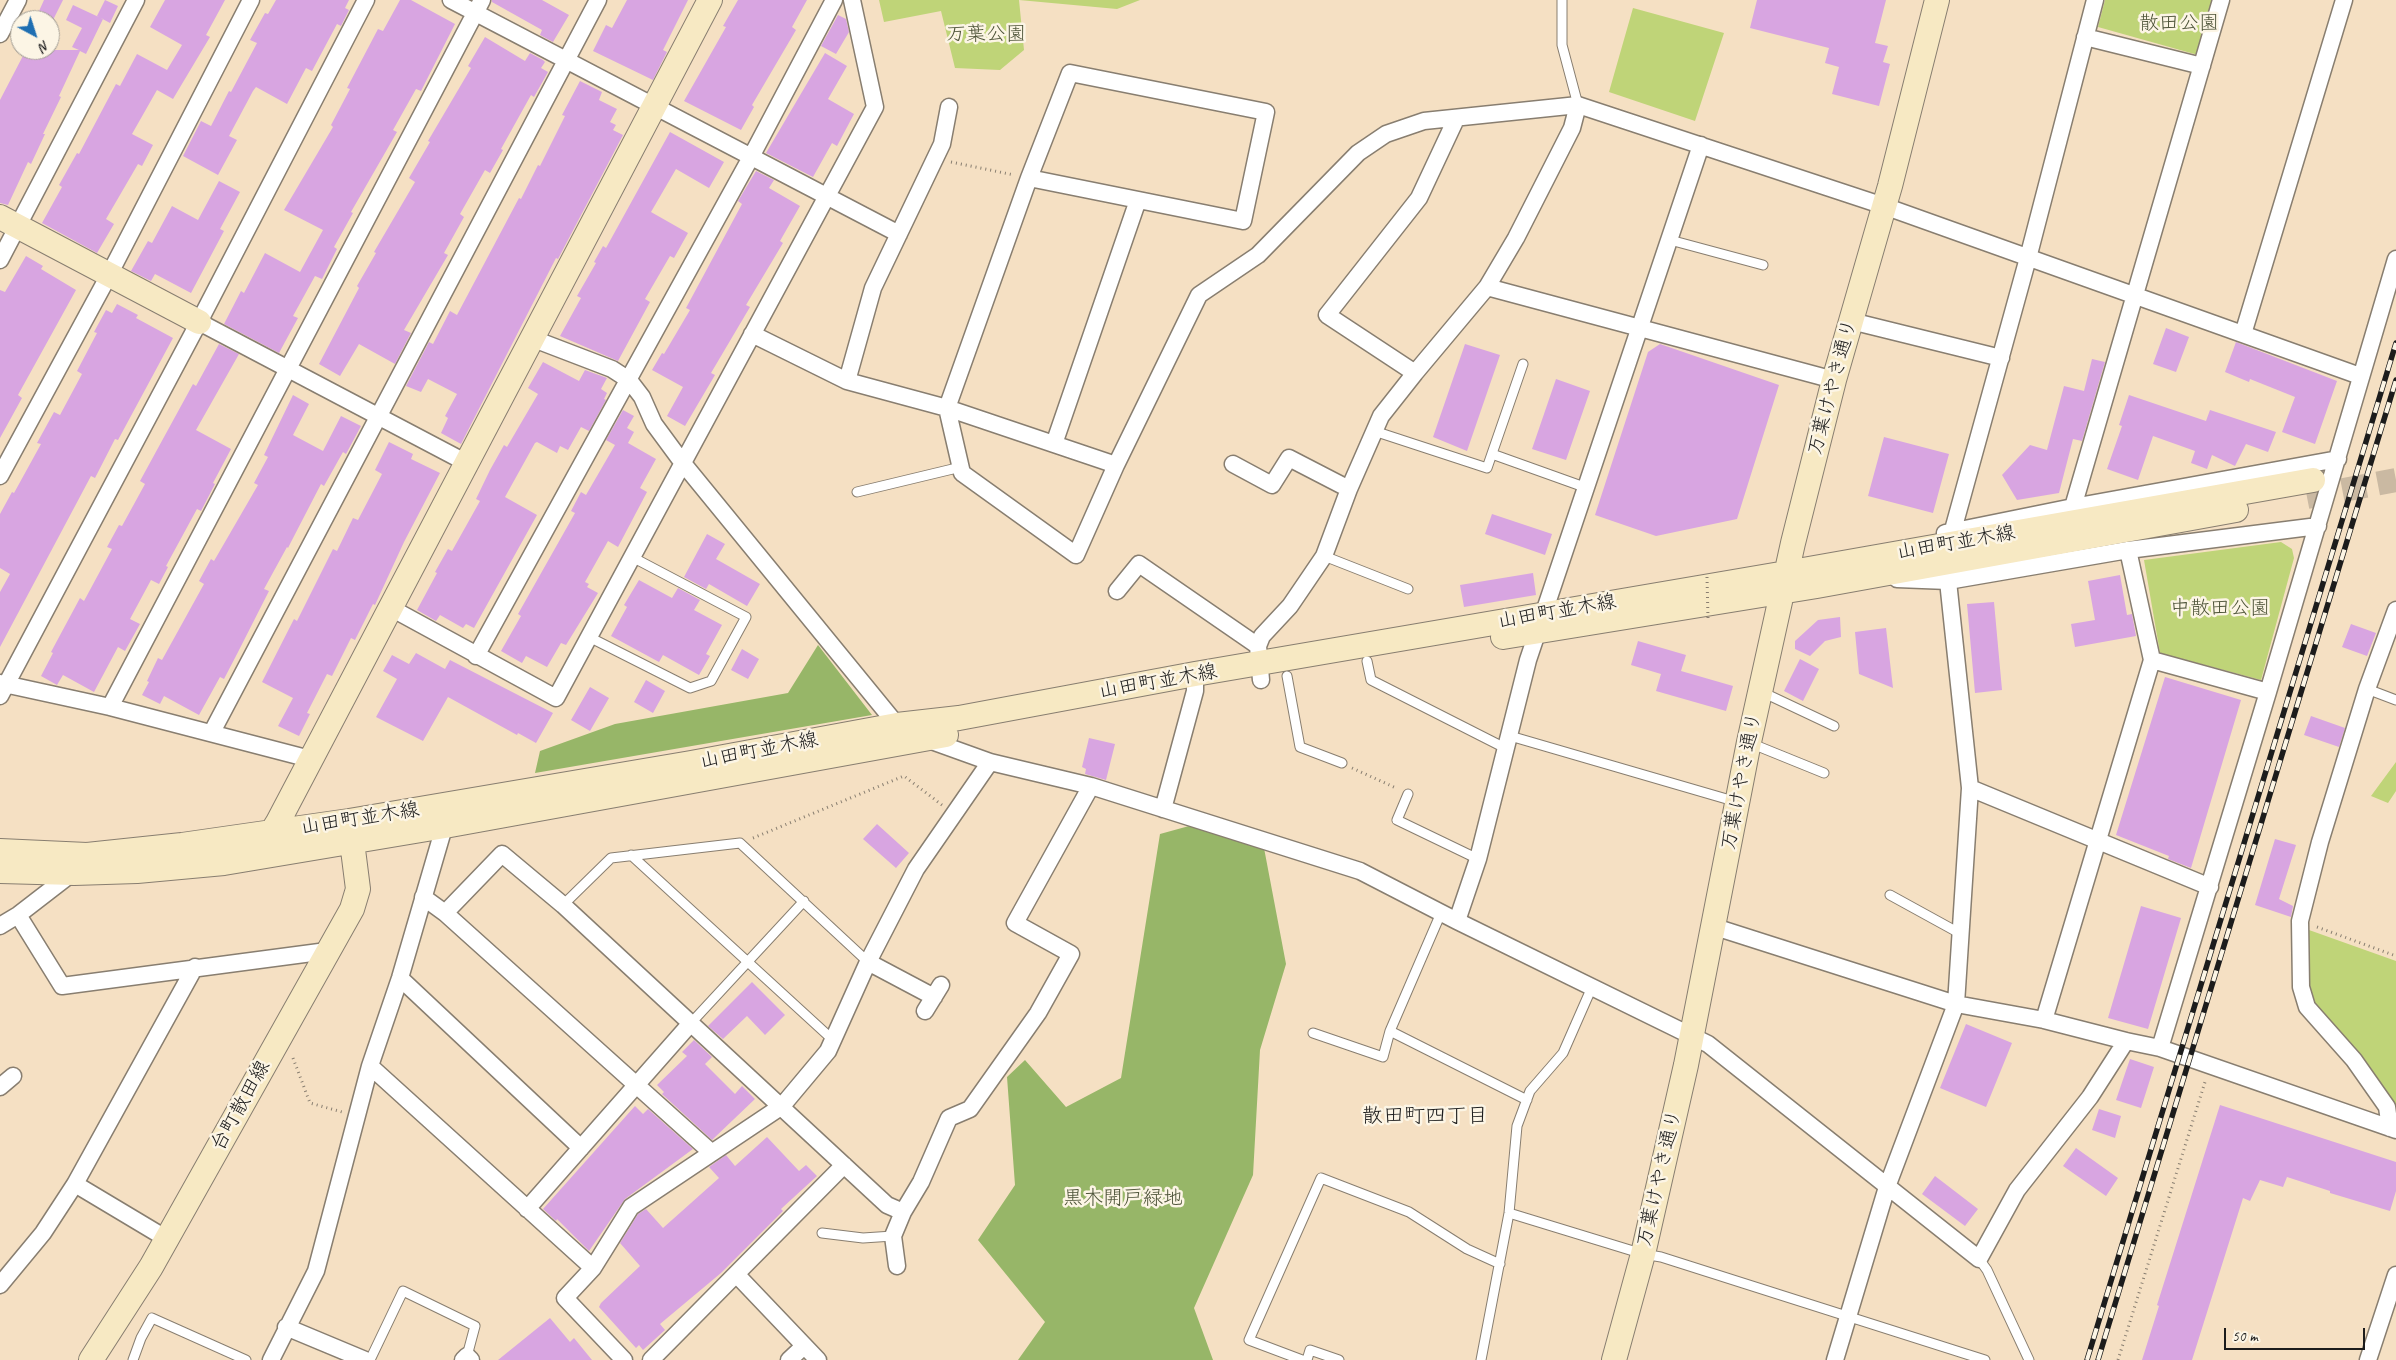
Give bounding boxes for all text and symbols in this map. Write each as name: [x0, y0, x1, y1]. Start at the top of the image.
north arrow: [10, 10, 60, 60]
park label: 散田公園: [2139, 12, 2219, 36]
park label: 万葉公園: [946, 23, 1026, 47]
text: N: [36, 37, 53, 55]
street label: 万葉けやき通り: [1803, 316, 1863, 458]
street label: 山田町並木線: [1895, 521, 2017, 565]
street label: 山田町並木線: [1496, 590, 1618, 634]
park label: 中散田公園: [2170, 597, 2270, 621]
street label: 山田町並木線: [1097, 660, 1219, 704]
street label: 万葉けやき通り: [1717, 710, 1767, 852]
street label: 山田町並木線: [698, 728, 820, 774]
street label: 山田町並木線: [299, 798, 421, 840]
street label: 台町散田線: [206, 1056, 276, 1156]
district label: 散田町四丁目: [1362, 1103, 1488, 1129]
street label: 万葉けやき通り: [1633, 1107, 1687, 1249]
park label: 黒木開戸緑地: [1063, 1187, 1183, 1211]
scale bar: [2226, 1318, 2367, 1350]
text: 50 m: [2232, 1327, 2258, 1346]

